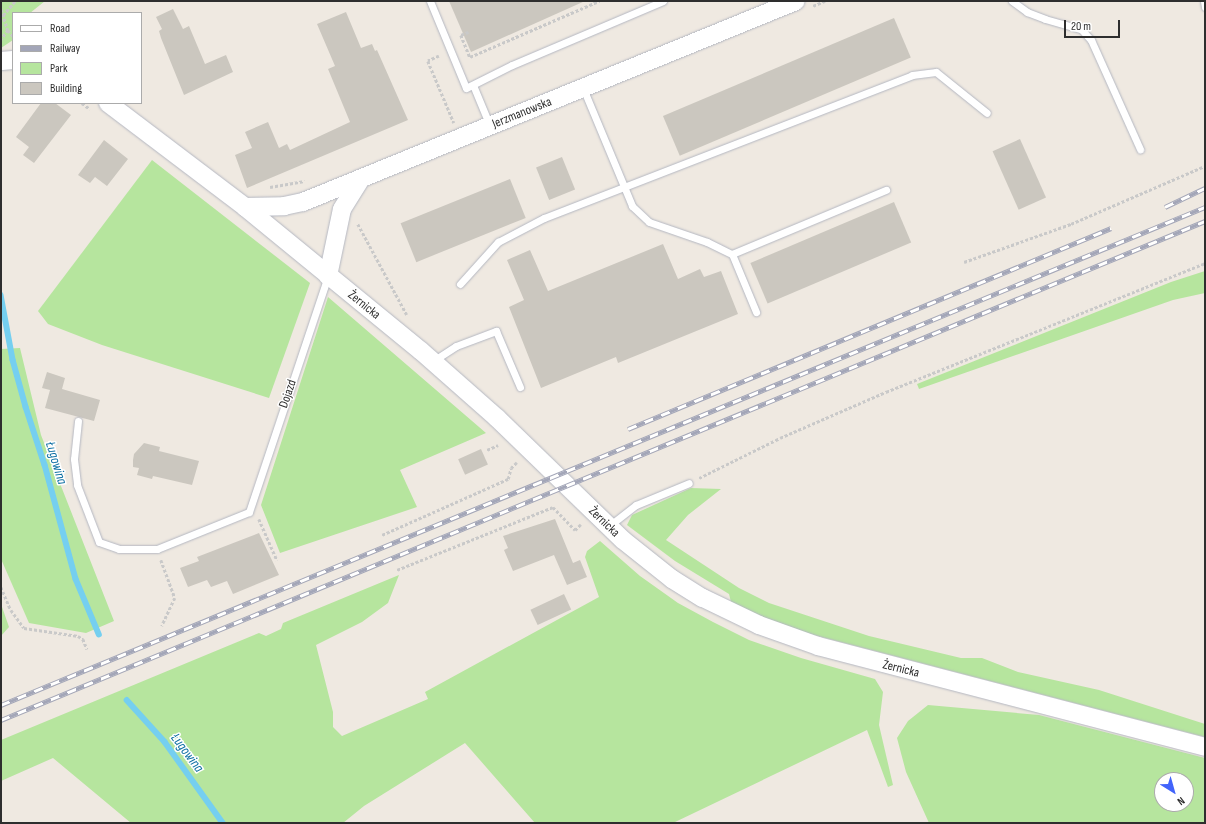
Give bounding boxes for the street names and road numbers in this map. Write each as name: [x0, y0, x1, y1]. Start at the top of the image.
street label: Jerzmanowska: [490, 94, 554, 132]
street label: Żernicka: [345, 287, 383, 323]
street label: Dojazd: [276, 378, 300, 410]
street label: Żernicka: [585, 503, 623, 541]
street label: Żernicka: [881, 657, 921, 681]

